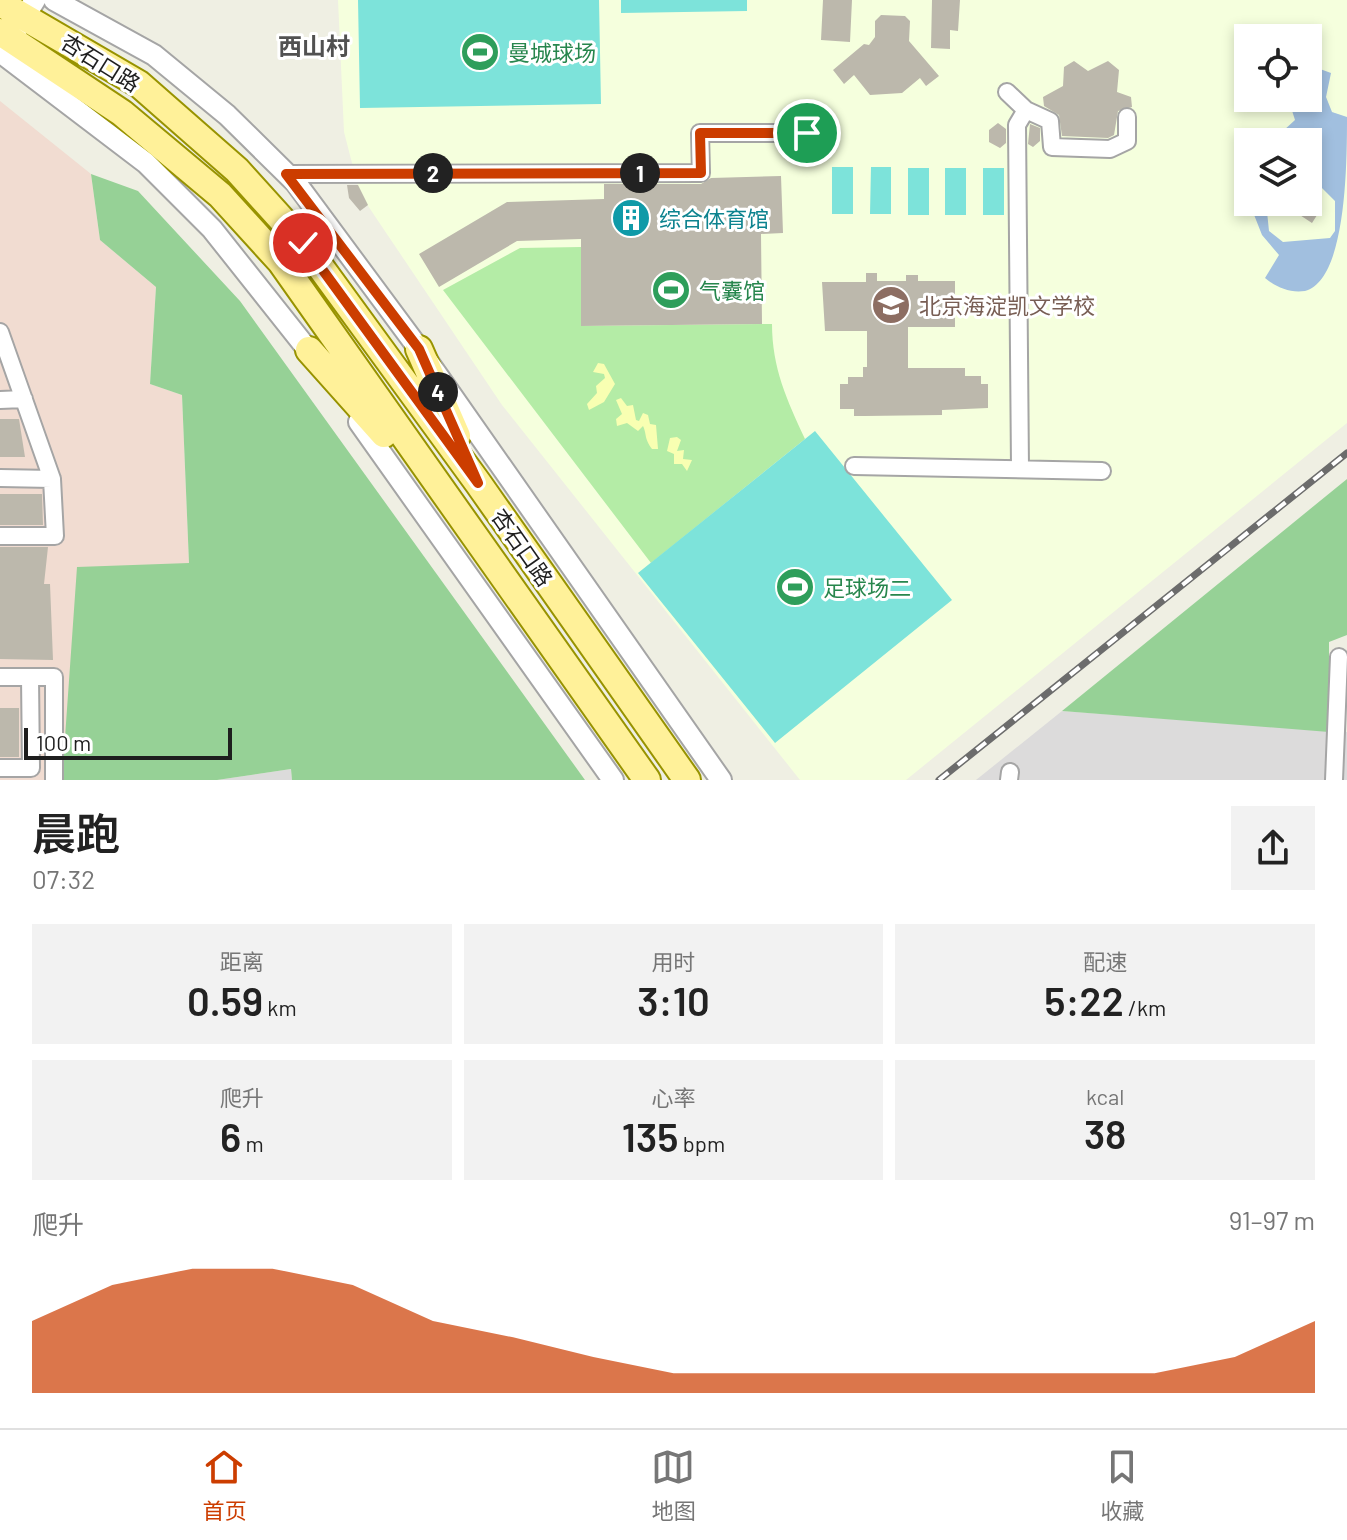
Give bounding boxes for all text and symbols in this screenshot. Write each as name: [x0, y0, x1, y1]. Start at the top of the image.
map controls: [1234, 24, 1322, 216]
button: locate: [1234, 24, 1322, 112]
street label: 杏石口路: [57, 28, 145, 96]
district label: 西山村: [278, 31, 350, 60]
sports icon: 曼城球场: [459, 31, 501, 73]
place label: 曼城球场: [508, 39, 596, 65]
pin: [773, 99, 841, 167]
icon: arrive: [785, 111, 829, 155]
button: layers: [1234, 128, 1322, 216]
pin: 2: [413, 153, 453, 193]
pin: 1: [620, 153, 660, 193]
text: 2: [427, 160, 439, 186]
text: 1: [636, 160, 644, 186]
building icon: 综合体育馆: [610, 197, 652, 239]
place label: 综合体育馆: [659, 205, 769, 231]
pin: [269, 209, 337, 277]
icon: check: [281, 221, 325, 265]
sports icon: 气囊馆: [650, 269, 692, 311]
place label: 气囊馆: [699, 277, 765, 303]
school or university icon: 北京海淀凯文学校: [870, 284, 912, 326]
place label: 北京海淀凯文学校: [919, 292, 1095, 318]
pin: 4: [418, 372, 458, 412]
text: 4: [431, 379, 445, 405]
street label: 杏石口路: [487, 503, 559, 591]
sports icon: 足球场二: [774, 566, 816, 608]
place label: 足球场二: [823, 574, 911, 600]
scale bar: [24, 724, 232, 760]
text: 100 m: [36, 729, 91, 755]
text: 晨跑: [32, 806, 120, 859]
button: share: [1231, 806, 1315, 890]
text: 07:32: [32, 863, 95, 894]
text: 距离: [220, 948, 264, 974]
text: 用时: [651, 948, 696, 974]
text: 配速: [1083, 948, 1127, 974]
text: 0.59: [187, 976, 263, 1024]
text: 3:10: [637, 976, 710, 1024]
text: 5:22: [1044, 976, 1124, 1024]
text: km: [263, 994, 297, 1020]
text: /km: [1124, 994, 1166, 1020]
text: kcal: [1086, 1083, 1124, 1109]
text: 爬升: [220, 1084, 264, 1110]
text: 心率: [651, 1084, 696, 1110]
text: 38: [1084, 1109, 1126, 1157]
text: 6: [220, 1112, 241, 1160]
text: 135: [622, 1112, 678, 1160]
text: m: [241, 1130, 264, 1156]
text: bpm: [678, 1130, 725, 1156]
text: 91–97 m: [1229, 1204, 1315, 1235]
text: 爬升: [32, 1208, 84, 1239]
tab: 首页: [202, 1445, 247, 1525]
tab: 地图: [651, 1445, 696, 1525]
tab: 收藏: [1100, 1445, 1145, 1525]

